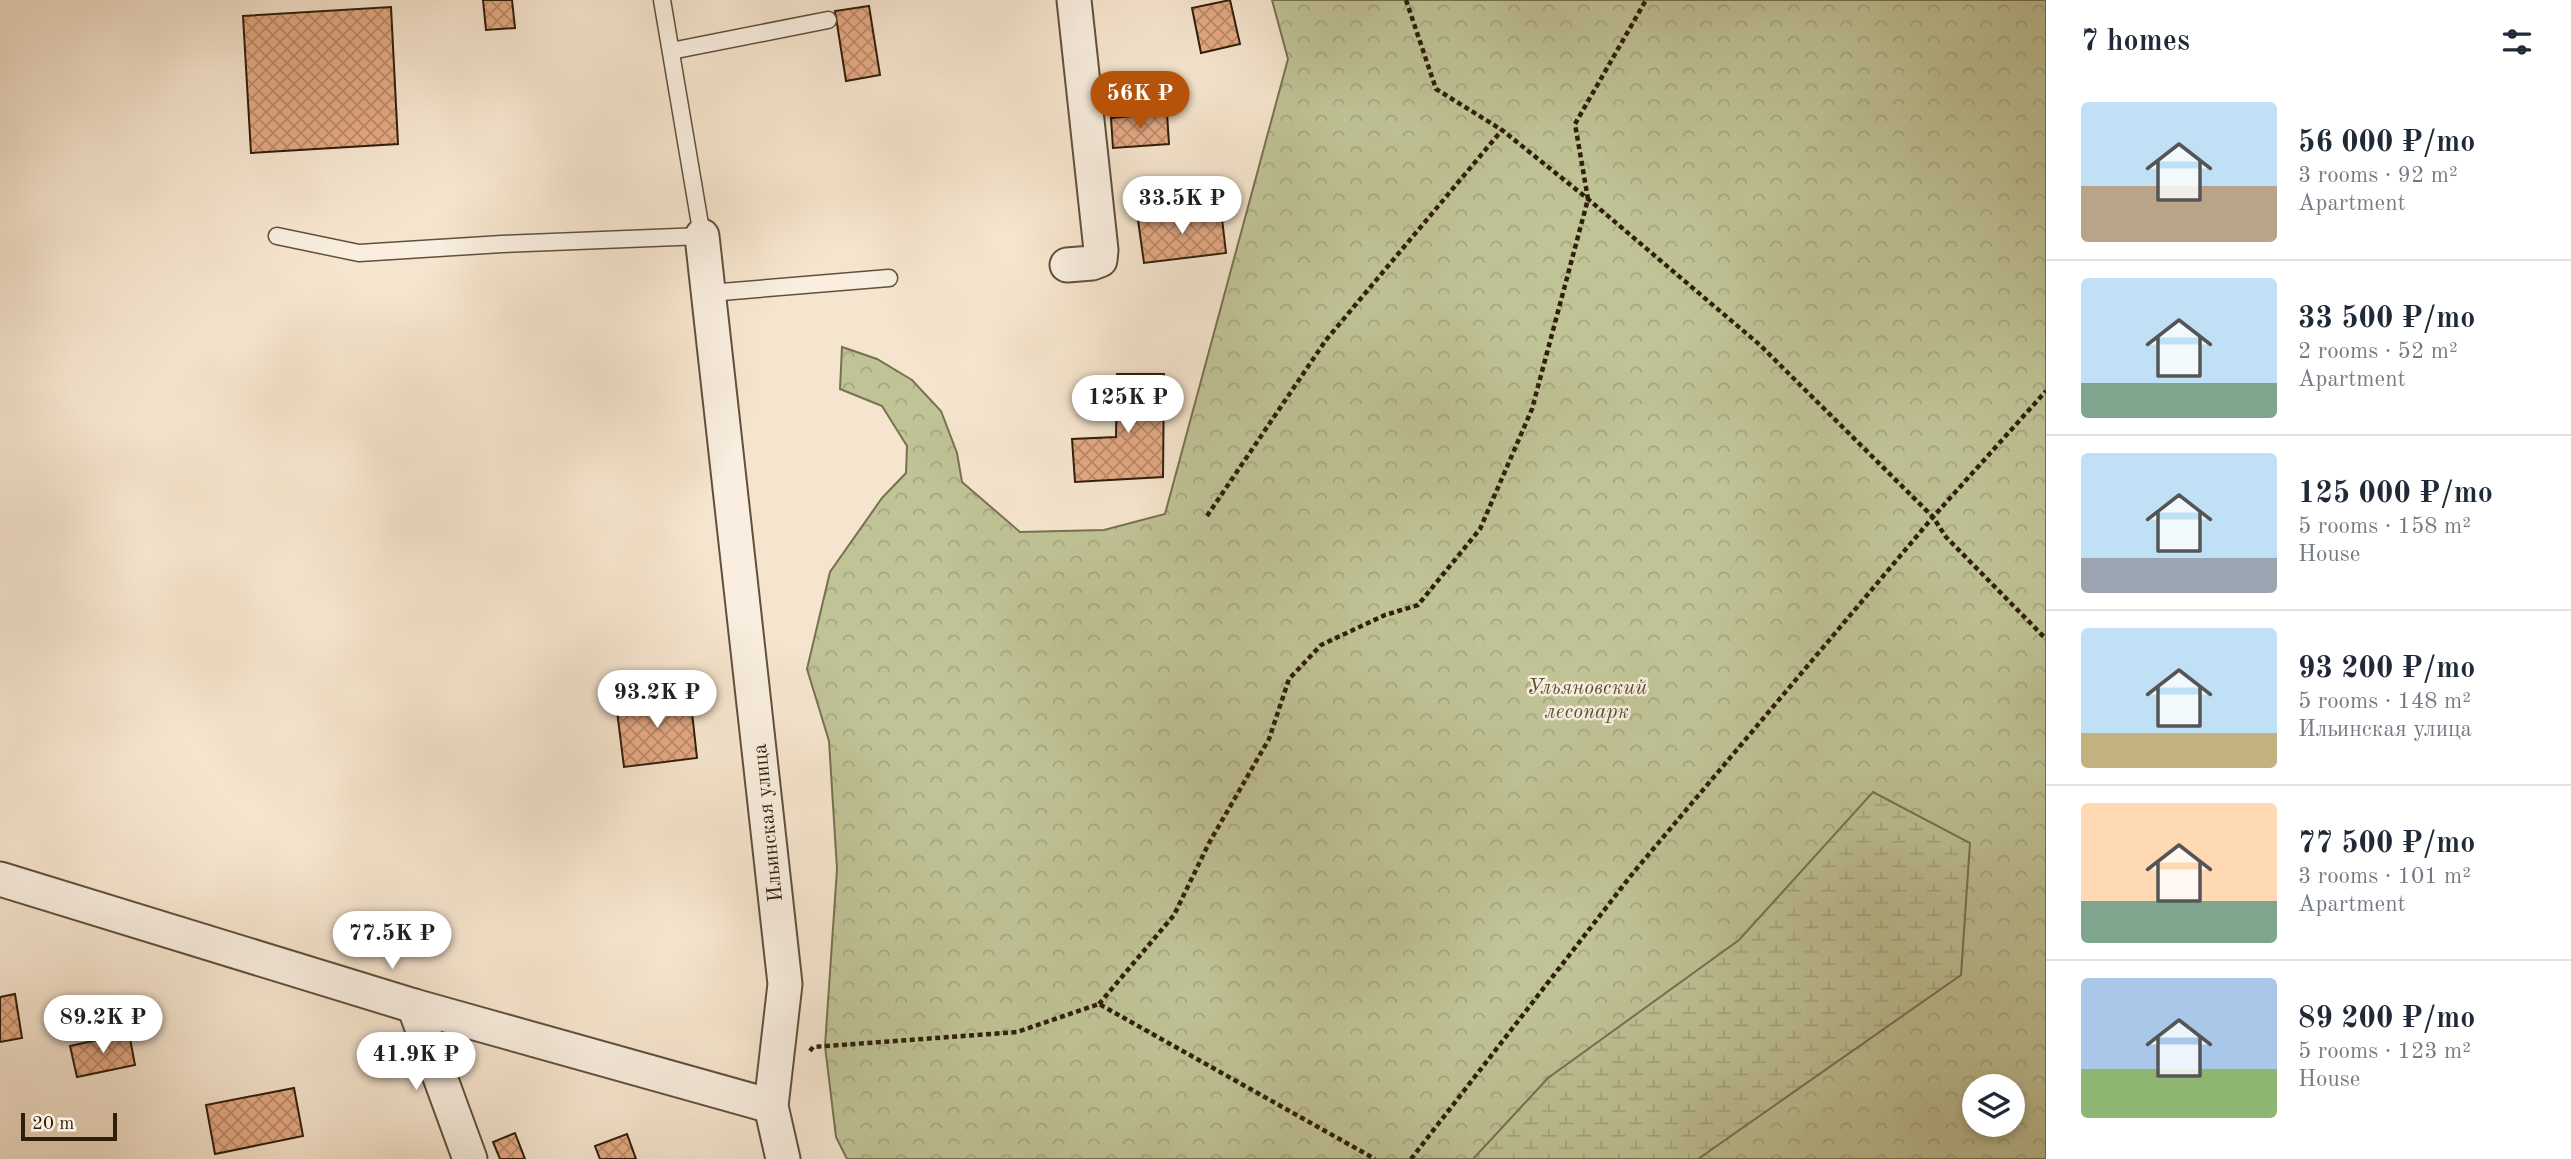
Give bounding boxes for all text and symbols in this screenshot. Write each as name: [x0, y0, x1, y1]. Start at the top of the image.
icon: filters: [2498, 23, 2536, 61]
text: 7 homes: [2081, 27, 2190, 57]
pin: 56K ₽: [1091, 72, 1189, 131]
text: 56K ₽: [1107, 82, 1173, 105]
text: 56 000 ₽/mo: [2298, 128, 2475, 158]
icon: home: [2137, 130, 2221, 214]
text: 3 rooms · 92 m²: [2298, 164, 2458, 187]
pin: 33.5K ₽: [1117, 176, 1247, 236]
text: 33.5K ₽: [1139, 187, 1225, 210]
text: Apartment: [2298, 192, 2406, 215]
text: 33 500 ₽/mo: [2298, 304, 2475, 334]
icon: home: [2137, 306, 2221, 390]
text: 2 rooms · 52 m²: [2298, 340, 2458, 363]
text: Apartment: [2298, 368, 2406, 391]
pin: 125K ₽: [1071, 376, 1185, 435]
text: 125K ₽: [1088, 386, 1168, 409]
text: 125 000 ₽/mo: [2298, 479, 2493, 509]
icon: home: [2137, 481, 2221, 565]
text: 5 rooms · 158 m²: [2298, 515, 2471, 538]
text: House: [2298, 543, 2360, 566]
text: 93 200 ₽/mo: [2298, 654, 2475, 684]
icon: home: [2137, 656, 2221, 740]
pin: 93.2K ₽: [592, 670, 722, 730]
park label: Ульяновский лесопарк: [1527, 678, 1647, 723]
text: 93.2K ₽: [614, 681, 700, 704]
text: 5 rooms · 148 m²: [2298, 690, 2471, 713]
text: Ильинская улица: [2298, 718, 2472, 741]
street label: Ильинская улица: [750, 743, 787, 903]
text: 77 500 ₽/mo: [2298, 829, 2475, 859]
icon: home: [2137, 831, 2221, 915]
text: 3 rooms · 101 m²: [2298, 865, 2471, 888]
text: Apartment: [2298, 893, 2406, 916]
pin: 77.5K ₽: [327, 912, 457, 971]
text: 77.5K ₽: [349, 922, 435, 945]
pin: 89.2K ₽: [38, 996, 168, 1055]
text: 89 200 ₽/mo: [2298, 1004, 2475, 1034]
text: 89.2K ₽: [60, 1006, 146, 1029]
icon: home: [2137, 1006, 2221, 1090]
pin: 41.9K ₽: [351, 1032, 481, 1092]
text: 5 rooms · 123 m²: [2298, 1040, 2471, 1063]
text: 41.9K ₽: [373, 1043, 459, 1066]
text: House: [2298, 1068, 2360, 1091]
map controls: [1962, 1074, 2025, 1137]
button: layers: [1962, 1074, 2025, 1137]
scale bar: [21, 1110, 117, 1142]
text: 20 m: [32, 1115, 74, 1134]

